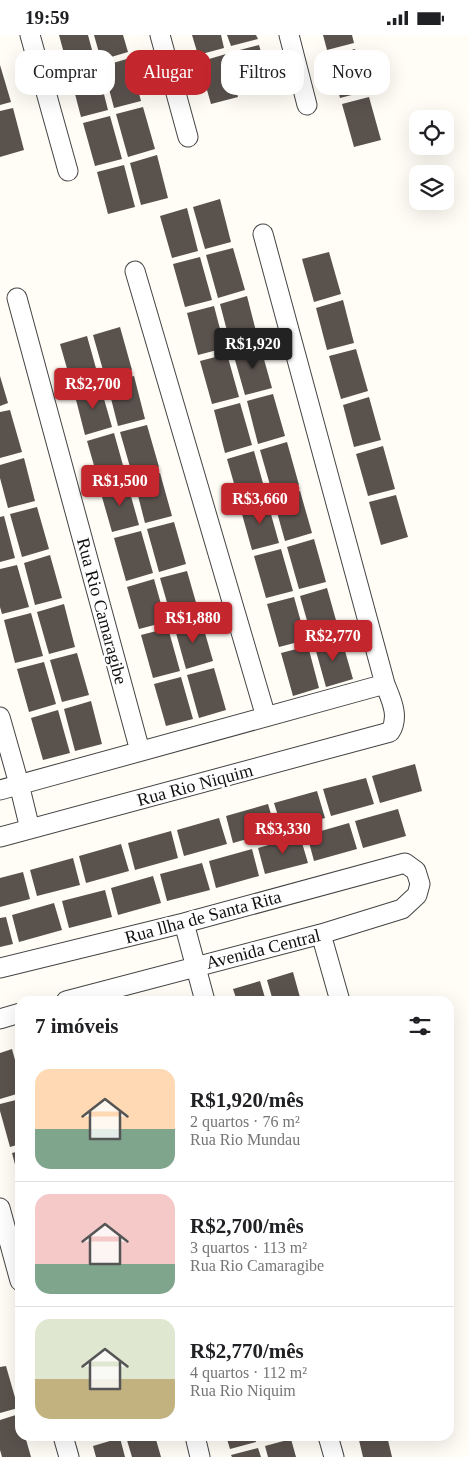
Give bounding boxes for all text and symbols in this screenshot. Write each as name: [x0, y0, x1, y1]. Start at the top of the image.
text: 19:59: [25, 7, 69, 28]
chip: Comprar: [15, 50, 115, 95]
chip: Alugar: [125, 50, 211, 95]
chip: Filtros: [221, 50, 304, 95]
chip: Novo: [314, 50, 390, 95]
map controls: [409, 110, 454, 210]
button: locate: [409, 110, 454, 155]
button: layers: [409, 165, 454, 210]
pin: R$1,920: [207, 327, 299, 370]
text: R$1,920: [225, 335, 281, 352]
pin: R$2,700: [47, 367, 139, 410]
text: R$2,700: [65, 375, 121, 392]
pin: R$1,500: [74, 465, 166, 507]
text: R$1,500: [92, 472, 148, 489]
pin: R$3,660: [214, 483, 306, 525]
text: R$3,660: [232, 490, 288, 507]
street label: Rua Rio Camaragibe: [73, 535, 131, 687]
pin: R$1,880: [147, 601, 239, 644]
text: R$1,880: [165, 609, 221, 626]
pin: R$2,770: [287, 619, 379, 662]
text: R$2,770: [305, 627, 361, 644]
street label: Rua Rio Niquim: [135, 760, 255, 810]
pin: R$3,330: [237, 813, 329, 855]
text: R$3,330: [255, 820, 311, 837]
street label: Rua llha de Santa Rita: [123, 887, 283, 947]
street label: Avenida Central: [204, 925, 322, 973]
icon: filters: [406, 1012, 434, 1040]
text: 7 imóveis: [35, 1014, 118, 1038]
text: R$1,920/mês: [190, 1088, 304, 1112]
icon: home: [75, 1089, 135, 1149]
text: 2 quartos · 76 m²: [190, 1113, 300, 1130]
text: Rua Rio Mundau: [190, 1131, 300, 1148]
icon: home: [75, 1214, 135, 1274]
text: R$2,700/mês: [190, 1214, 304, 1238]
text: 3 quartos · 113 m²: [190, 1239, 307, 1256]
text: Rua Rio Camaragibe: [190, 1257, 324, 1274]
icon: home: [75, 1339, 135, 1399]
text: R$2,770/mês: [190, 1339, 304, 1363]
text: 4 quartos · 112 m²: [190, 1364, 307, 1381]
text: Rua Rio Niquim: [190, 1382, 296, 1399]

